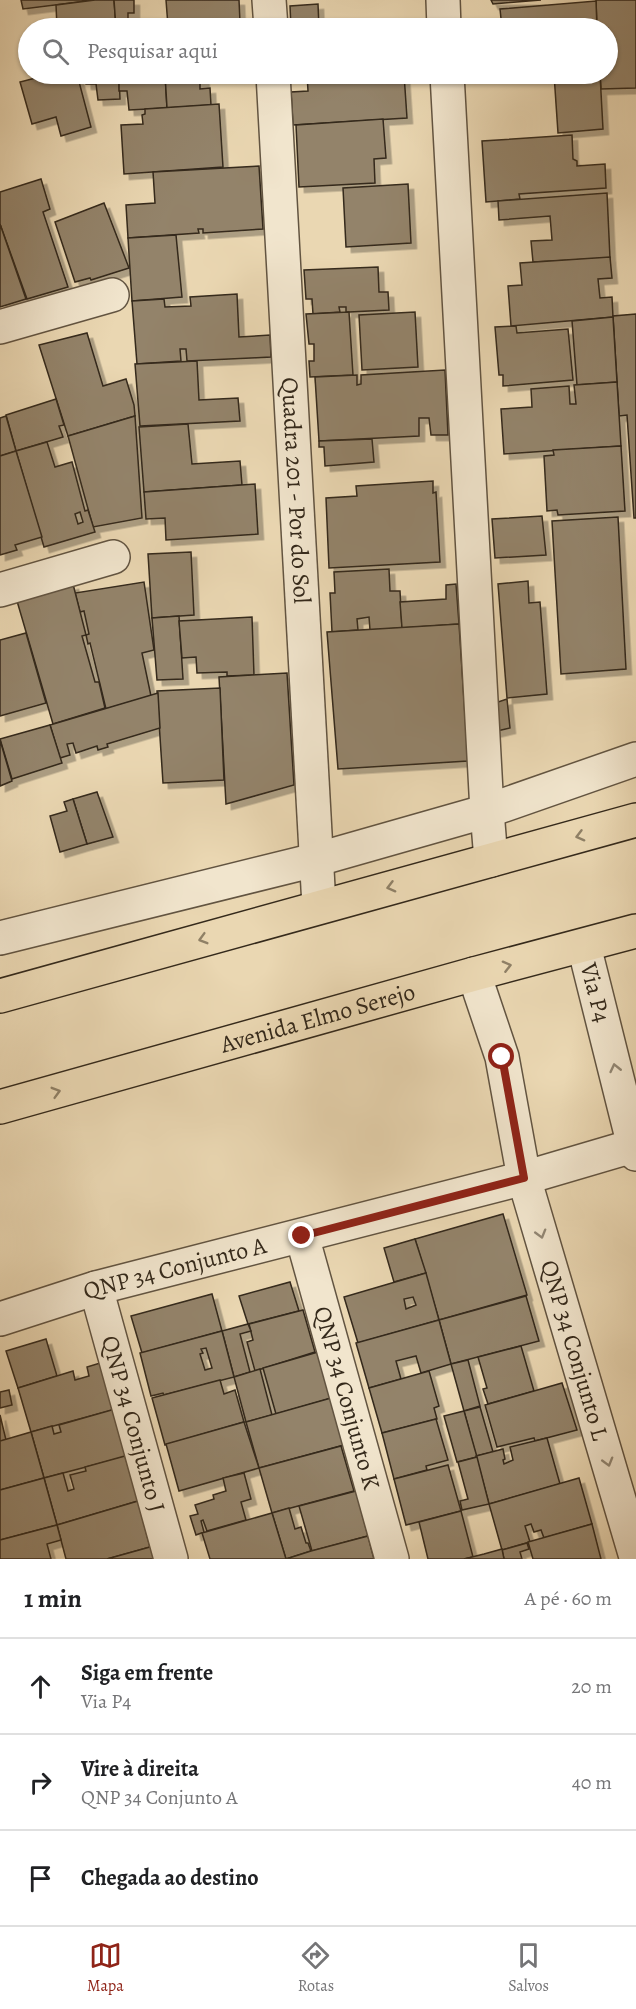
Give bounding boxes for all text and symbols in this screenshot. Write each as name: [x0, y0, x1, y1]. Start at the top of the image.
search box: [18, 18, 618, 84]
icon: search: [39, 35, 72, 68]
text: Pesquisar aqui: [87, 36, 218, 66]
street label: Quadra 201 - Por do Sol: [274, 376, 318, 604]
one-way arrow: [575, 829, 585, 841]
one-way arrow: [387, 880, 397, 892]
one-way arrow: [199, 932, 209, 944]
street label: Via P4: [573, 958, 619, 1026]
one-way arrow: [502, 960, 512, 973]
street label: Avenida Elmo Serejo: [216, 975, 419, 1061]
route start: [488, 1043, 514, 1069]
one-way arrow: [610, 1063, 623, 1073]
one-way arrow: [51, 1086, 61, 1099]
route end: [288, 1222, 314, 1248]
one-way arrow: [534, 1228, 546, 1239]
street label: QNP 34 Conjunto A: [79, 1229, 271, 1307]
street label: QNP 34 Conjunto L: [533, 1256, 617, 1445]
street label: QNP 34 Conjunto K: [306, 1302, 388, 1493]
street label: QNP 34 Conjunto J: [94, 1332, 173, 1516]
one-way arrow: [601, 1456, 613, 1466]
text: 1 min: [24, 1581, 82, 1616]
text: A pé · 60 m: [524, 1585, 612, 1612]
text: Siga em frente: [81, 1658, 213, 1688]
icon: ahead: [24, 1670, 57, 1703]
text: 20 m: [571, 1673, 612, 1700]
text: Via P4: [81, 1688, 131, 1715]
text: Vire à direita: [81, 1754, 199, 1784]
icon: right: [24, 1766, 57, 1799]
text: 40 m: [572, 1769, 612, 1796]
text: QNP 34 Conjunto A: [81, 1784, 238, 1811]
icon: arrive: [24, 1862, 57, 1895]
text: Chegada ao destino: [81, 1863, 259, 1893]
tab: Mapa: [87, 1939, 124, 1997]
tab: Rotas: [298, 1939, 334, 1997]
tab: Salvos: [508, 1939, 549, 1997]

